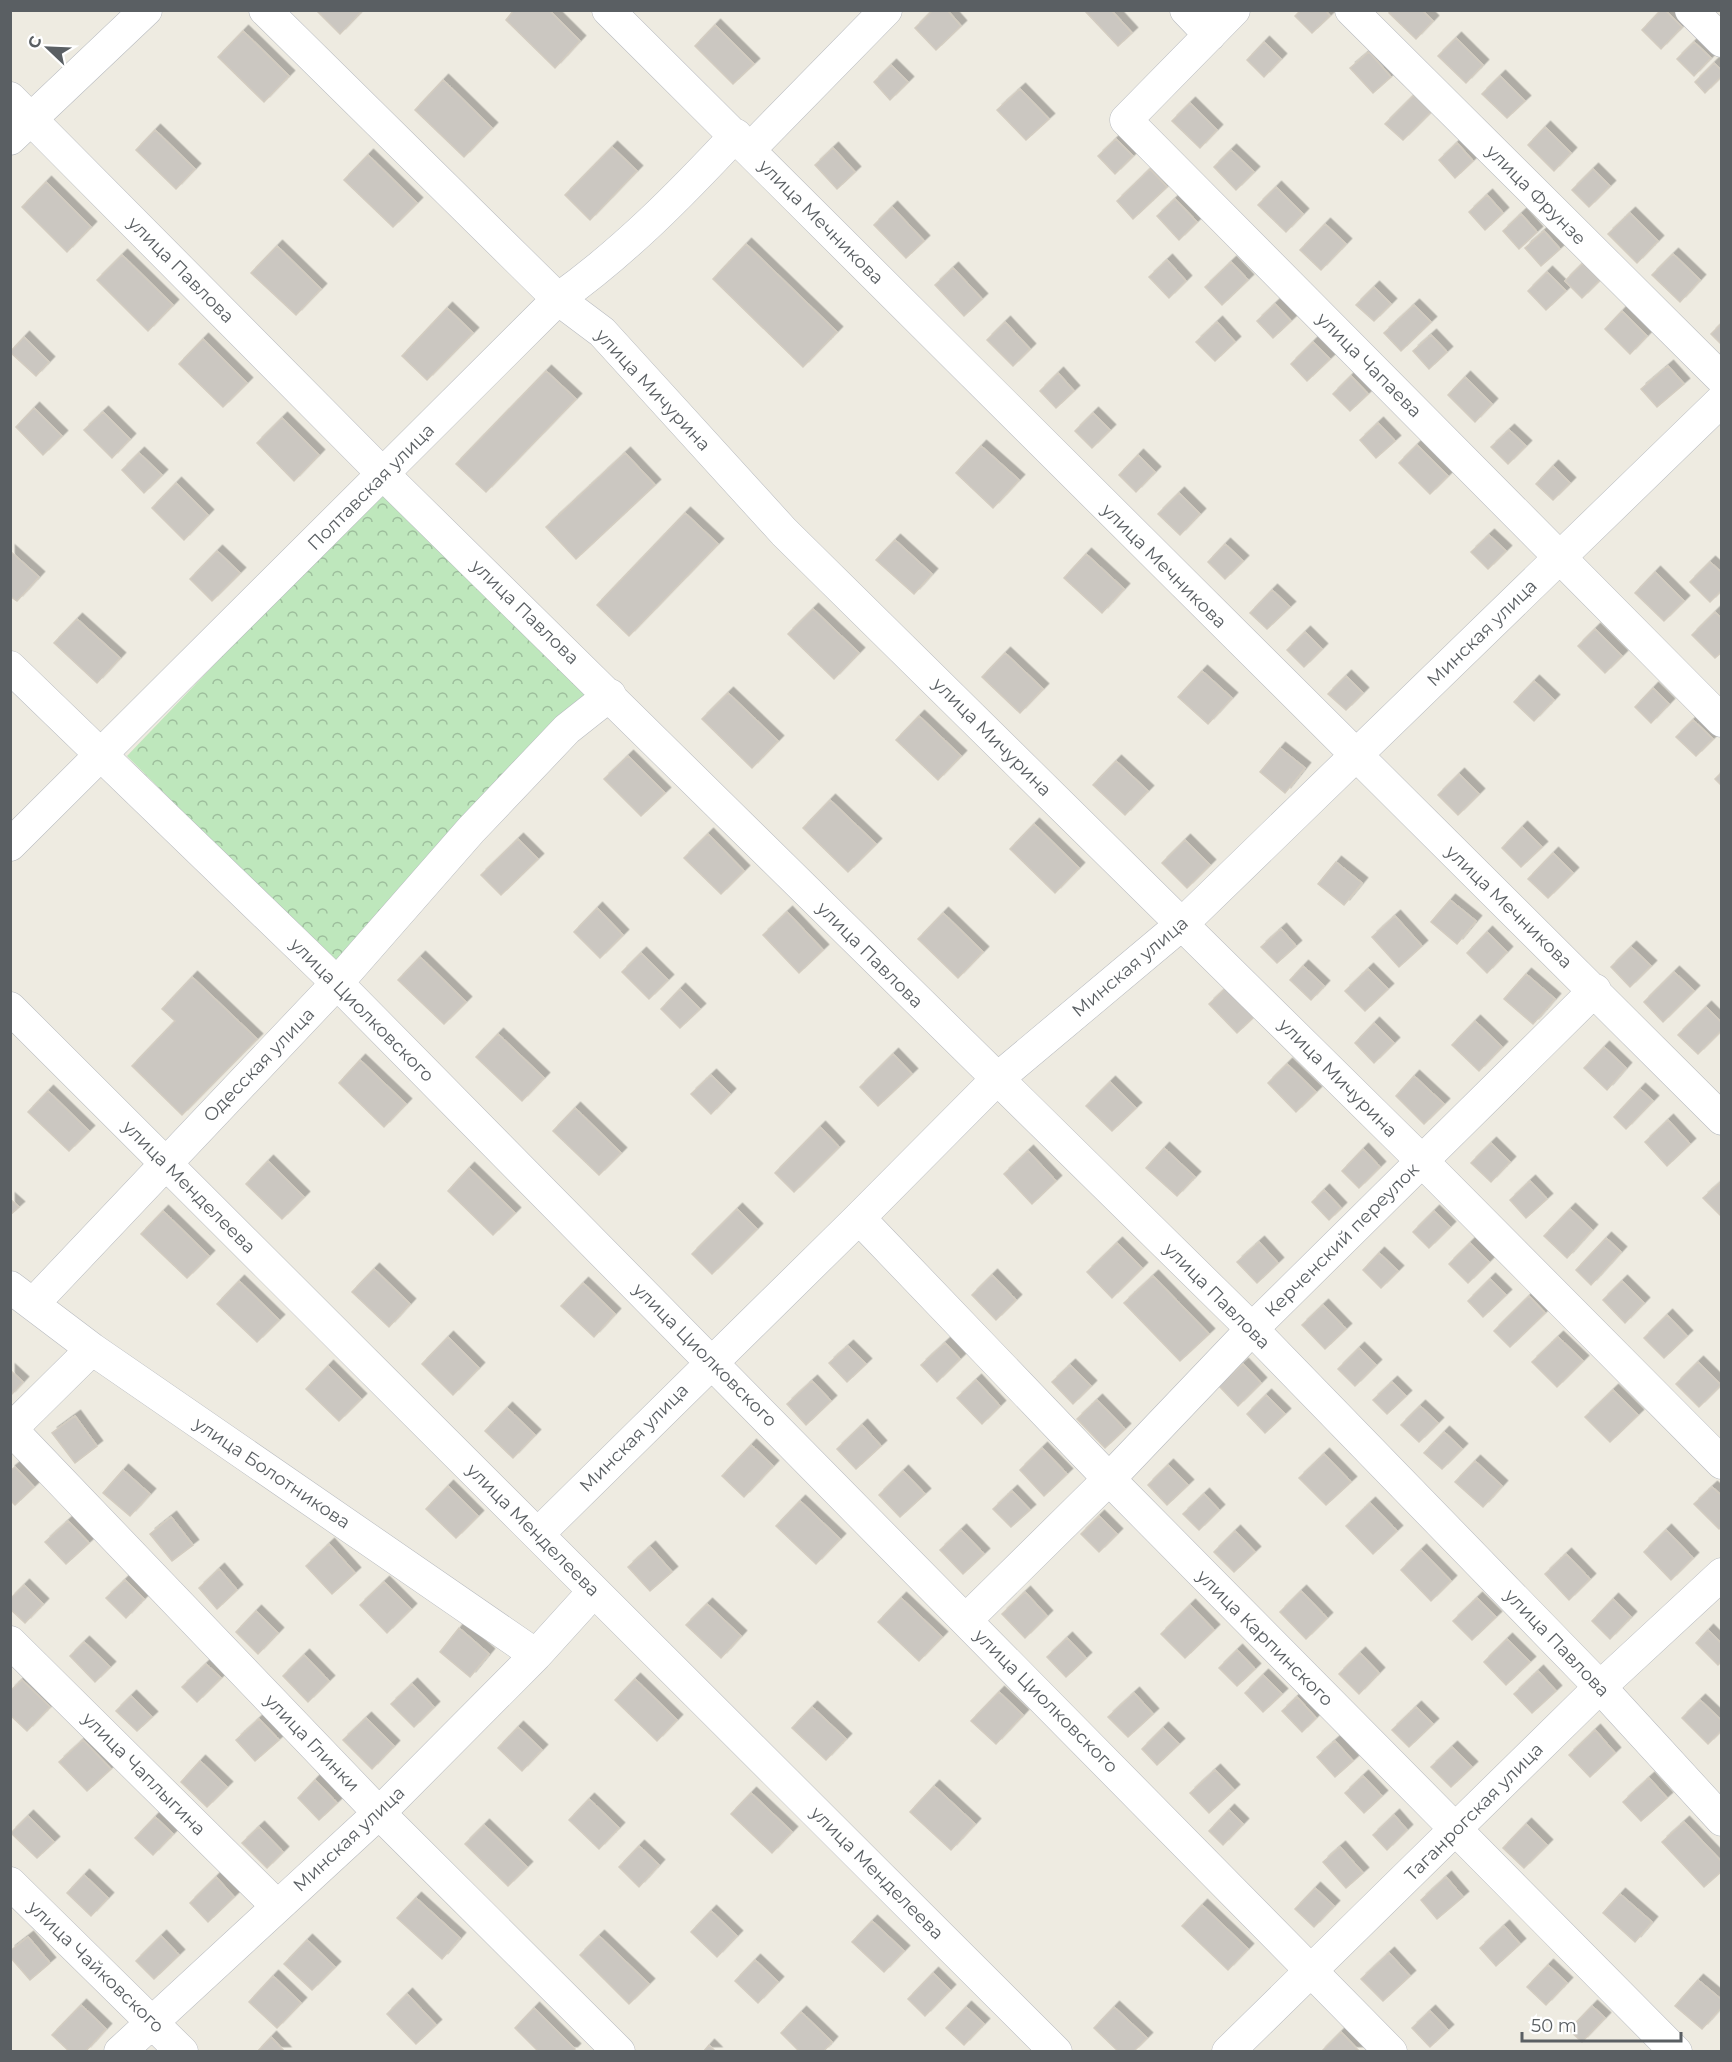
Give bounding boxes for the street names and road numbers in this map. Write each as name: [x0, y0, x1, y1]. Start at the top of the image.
street label: улица Фрунзе: [1481, 140, 1591, 250]
street label: улица Мечникова: [753, 154, 888, 289]
street label: улица Павлова: [122, 211, 239, 328]
street label: улица Чапаева: [1311, 307, 1426, 422]
street label: улица Мичурина: [590, 324, 715, 456]
street label: Полтавская улица: [303, 419, 439, 555]
street label: улица Мечникова: [1096, 498, 1231, 633]
street label: улица Павлова: [466, 554, 584, 669]
street label: Минская улица: [1422, 575, 1542, 691]
street label: улица Мичурина: [927, 672, 1056, 801]
street label: улица Мечникова: [1440, 840, 1577, 973]
street label: улица Павлова: [811, 896, 928, 1013]
street label: Минская улица: [1068, 912, 1192, 1022]
street label: улица Циолковского: [285, 933, 439, 1087]
street label: Одесская улица: [199, 1003, 319, 1127]
street label: улица Мичурина: [1273, 1013, 1402, 1142]
street label: улица Менделеева: [117, 1115, 260, 1258]
street label: Керченский переулок: [1260, 1158, 1424, 1322]
street label: улица Павлова: [1158, 1237, 1275, 1354]
street label: улица Циолковского: [628, 1278, 782, 1432]
street label: Минская улица: [575, 1379, 693, 1497]
street label: улица Болотникова: [189, 1412, 354, 1534]
street label: улица Менделеева: [461, 1458, 604, 1601]
street label: улица Карпинского: [1191, 1564, 1338, 1711]
street label: улица Павлова: [1499, 1584, 1614, 1702]
street label: улица Циолковского: [969, 1624, 1123, 1778]
street label: улица Глинки: [259, 1689, 364, 1796]
street label: улица Чаплыгина: [77, 1707, 210, 1840]
street label: Таганрогская улица: [1400, 1738, 1548, 1886]
street label: Минская улица: [289, 1782, 409, 1896]
street label: улица Менделеева: [805, 1801, 948, 1944]
street label: улица Чайковского: [23, 1896, 169, 2038]

